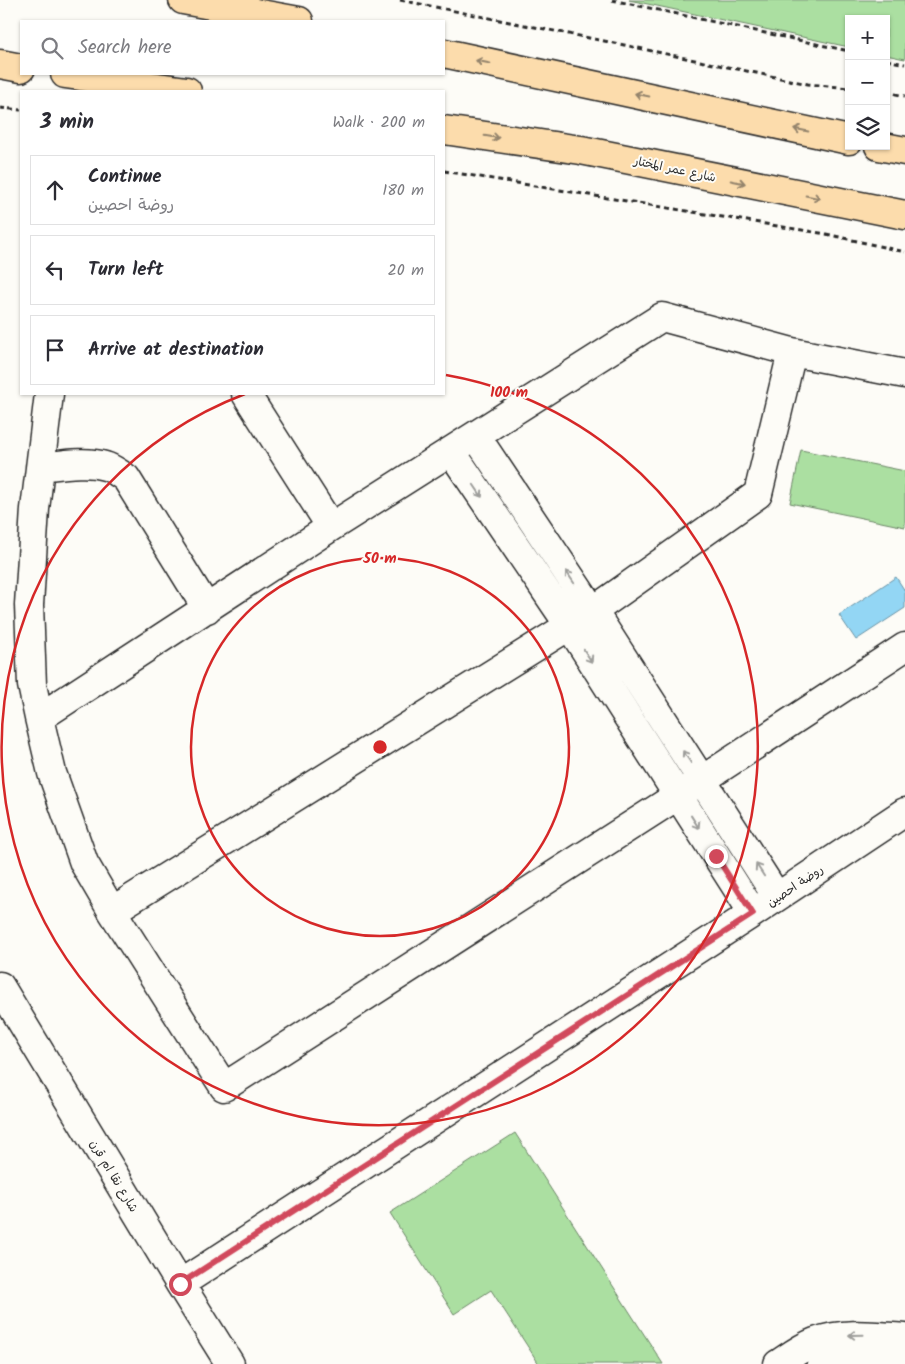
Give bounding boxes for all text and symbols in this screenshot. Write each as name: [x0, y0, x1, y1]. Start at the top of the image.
map controls: [845, 15, 890, 150]
button: +: [845, 15, 890, 60]
search box: [20, 20, 445, 75]
text: Search here: [78, 33, 172, 63]
icon: search: [38, 34, 66, 62]
one-way arrow: [476, 56, 492, 66]
button: −: [845, 60, 890, 105]
one-way arrow: [635, 90, 651, 99]
button: layers: [845, 105, 890, 150]
text: 3 min: [40, 106, 94, 139]
text: Walk · 200 m: [332, 110, 425, 135]
one-way arrow: [794, 125, 810, 134]
one-way arrow: [484, 132, 500, 142]
street label: شارع عمر المختار: [631, 151, 718, 187]
text: Continue: [88, 162, 161, 192]
icon: ahead: [41, 176, 69, 204]
text: 180 m: [382, 178, 424, 203]
one-way arrow: [729, 178, 745, 188]
text: روضة احصين: [88, 193, 174, 218]
one-way arrow: [805, 193, 821, 203]
text: Turn left: [88, 255, 163, 285]
icon: left: [41, 256, 69, 284]
text: 20 m: [388, 258, 424, 283]
text: Arrive at destination: [88, 335, 264, 365]
icon: arrive: [41, 336, 69, 364]
text: 100 m: [490, 381, 528, 405]
one-way arrow: [474, 484, 484, 498]
text: 50 m: [362, 547, 397, 571]
one-way arrow: [565, 570, 575, 584]
one-way arrow: [584, 648, 594, 662]
centre of rings: [371, 738, 389, 756]
one-way arrow: [682, 751, 692, 765]
one-way arrow: [690, 815, 700, 829]
route end: [705, 845, 728, 868]
street label: روضة احصين: [763, 861, 827, 912]
one-way arrow: [754, 863, 765, 877]
street label: شارع نقا ام قرن: [84, 1136, 143, 1216]
route start: [169, 1273, 192, 1296]
one-way arrow: [849, 1330, 865, 1340]

